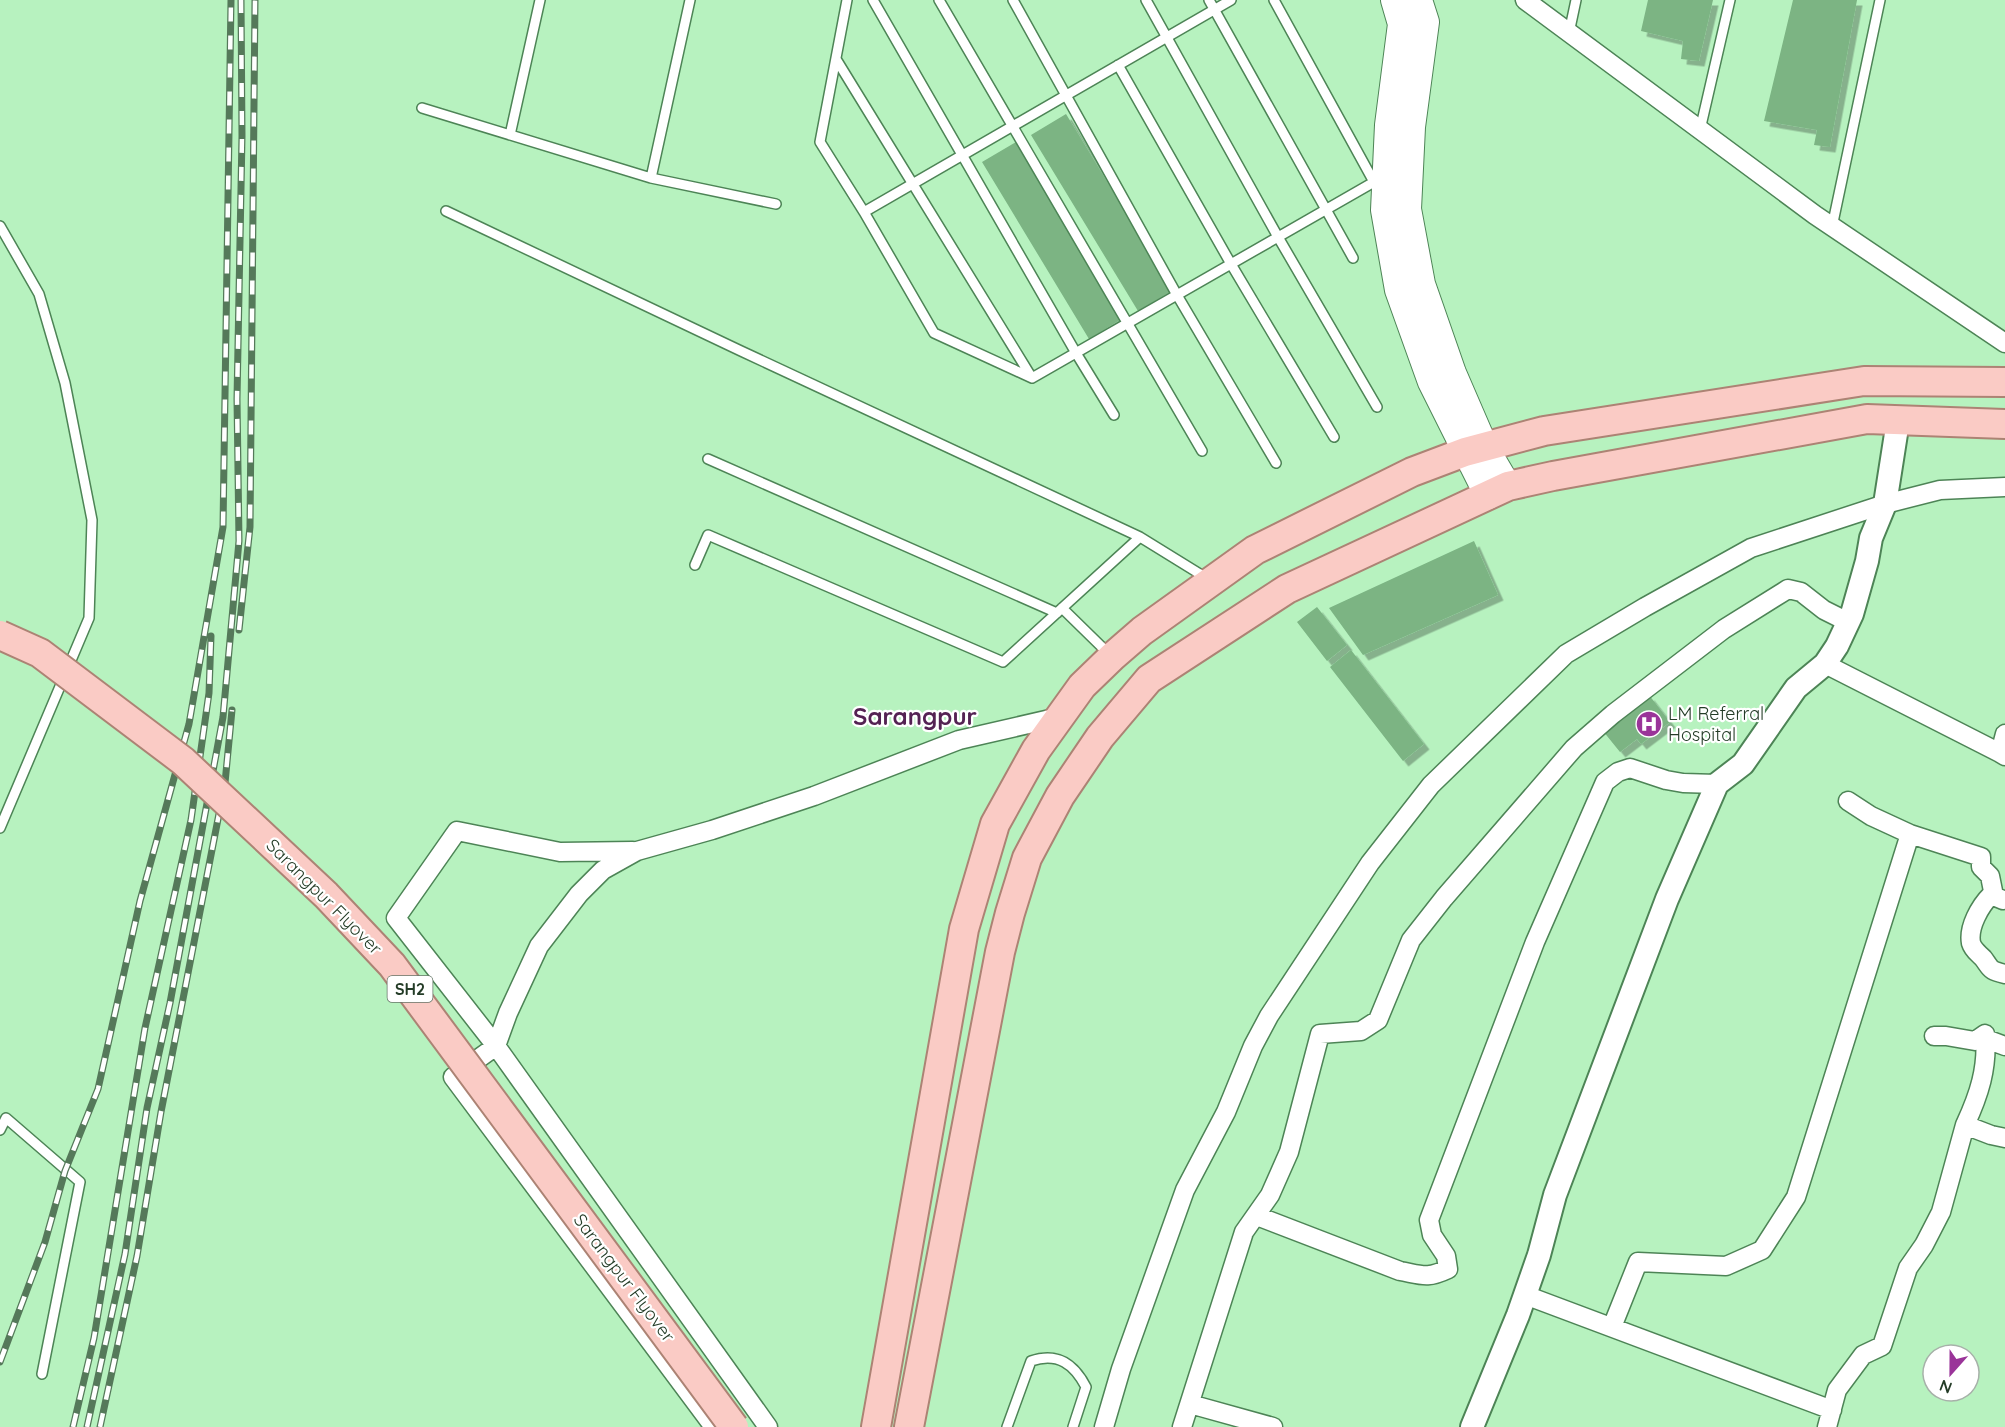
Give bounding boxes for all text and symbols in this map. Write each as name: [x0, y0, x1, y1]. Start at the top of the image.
district label: Sarangpur: [853, 701, 977, 731]
place label: LM Referral Hospital: [1668, 702, 1764, 746]
hospital icon: LM Referral Hospital: [1634, 709, 1664, 739]
street label: Sarangpur Flyover: [261, 834, 387, 960]
road number: SH2: [388, 976, 432, 1002]
street label: Sarangpur Flyover: [569, 1209, 680, 1346]
north arrow: [1921, 1343, 1981, 1403]
text: N: [1937, 1376, 1955, 1398]

